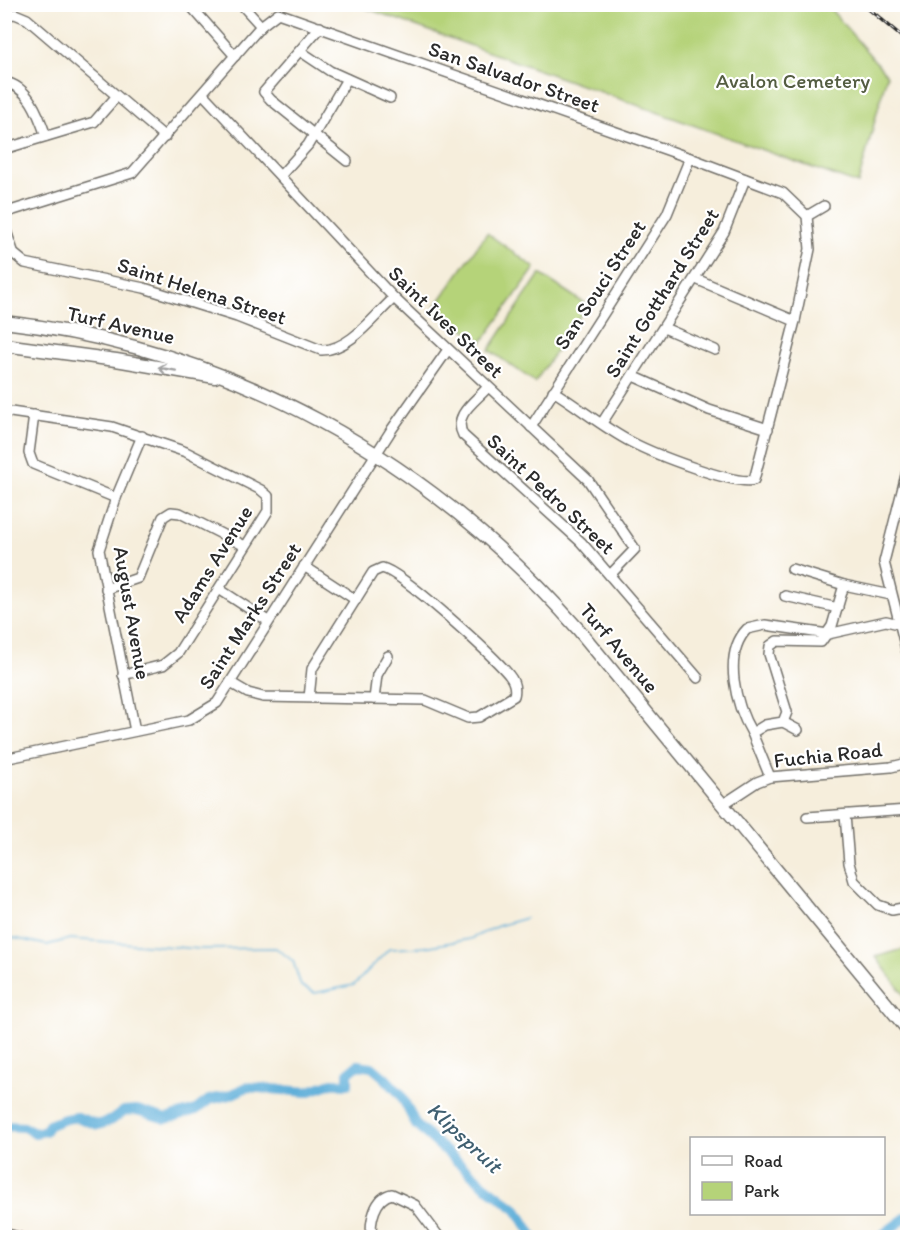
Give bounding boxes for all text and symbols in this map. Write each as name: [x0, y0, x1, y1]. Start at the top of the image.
street label: San Salvador Street: [425, 36, 603, 118]
park label: Avalon Cemetery: [716, 68, 870, 93]
street label: Saint Gotthard Street: [599, 203, 724, 382]
street label: San Souci Street: [548, 215, 651, 354]
street label: Saint Helena Street: [115, 251, 290, 330]
street label: Saint Ives Street: [384, 260, 509, 383]
street label: Turf Avenue: [65, 300, 177, 349]
one-way arrow: [158, 363, 178, 374]
street label: Saint Pedro Street: [482, 428, 621, 559]
street label: Adams Avenue: [166, 501, 257, 627]
street label: Saint Marks Street: [193, 538, 306, 694]
street label: August Avenue: [108, 544, 157, 682]
street label: Turf Avenue: [575, 598, 664, 698]
street label: Fuchia Road: [772, 736, 884, 773]
water label: Klipspruit: [422, 1096, 509, 1180]
legend: [690, 1137, 885, 1215]
text: Road: [744, 1150, 783, 1172]
text: Park: [744, 1180, 779, 1202]

